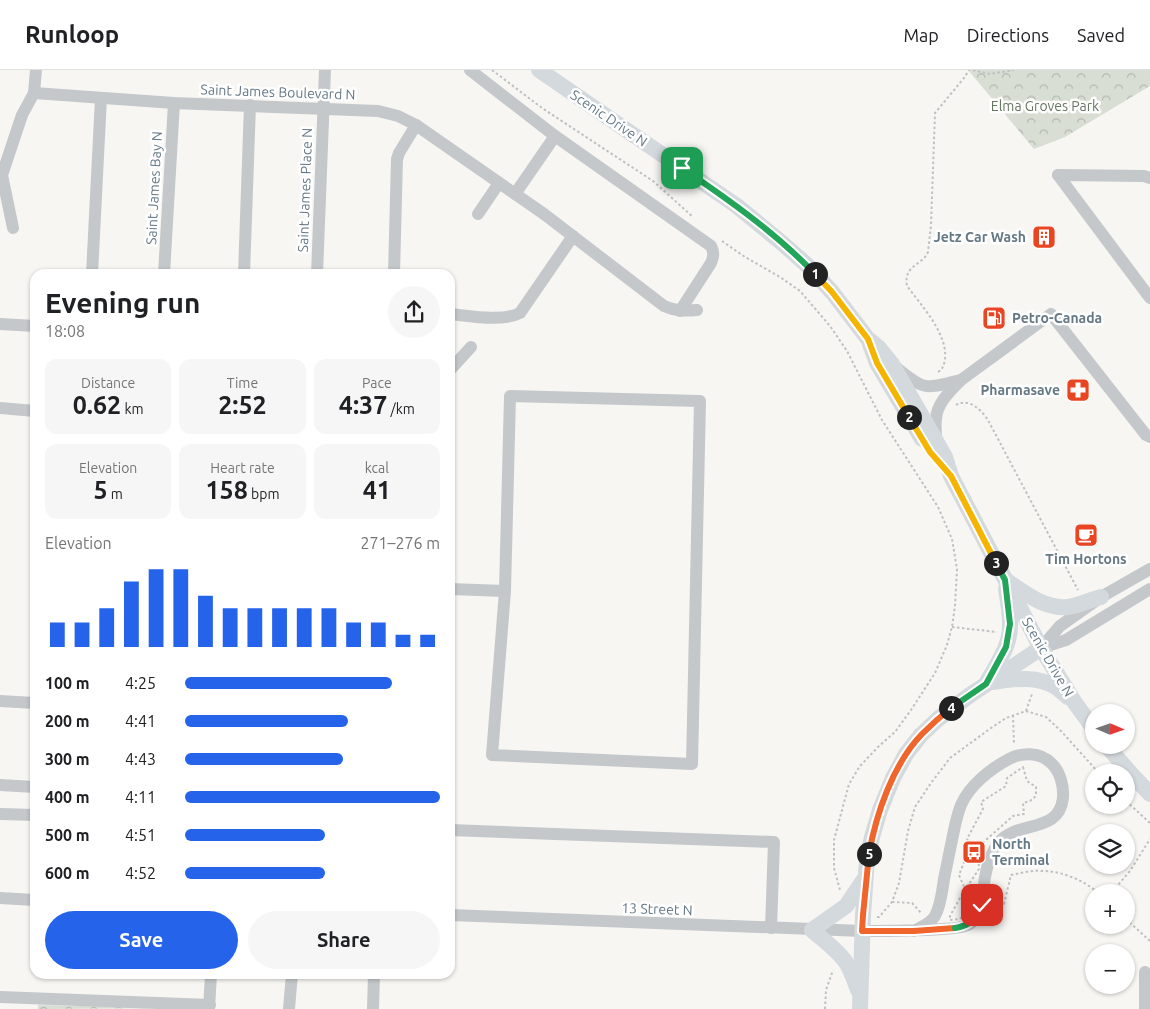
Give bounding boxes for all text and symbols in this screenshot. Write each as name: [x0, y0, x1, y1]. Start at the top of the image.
text: Runloop: [25, 21, 119, 48]
text: Map: [903, 25, 939, 45]
text: Directions: [967, 25, 1049, 45]
text: Saved: [1077, 25, 1125, 45]
street label: Saint James Boulevard N: [200, 81, 356, 103]
street label: Scenic Drive N: [568, 86, 650, 150]
park label: Elma Groves Park: [991, 98, 1099, 114]
street label: Saint James Place N: [295, 128, 315, 252]
street label: Saint James Bay N: [143, 131, 165, 245]
pin: [661, 147, 703, 189]
icon: arrive: [668, 154, 696, 182]
building icon: Jetz Car Wash: [1031, 224, 1057, 250]
place label: Jetz Car Wash: [933, 229, 1026, 245]
pin: 1: [802, 262, 828, 286]
text: 1: [812, 266, 819, 282]
button: share: [388, 286, 440, 338]
text: Evening run: [45, 287, 200, 318]
fuel station icon: Petro-Canada: [981, 305, 1007, 331]
place label: Petro-Canada: [1012, 310, 1102, 326]
text: 18:08: [45, 322, 85, 340]
text: Distance: [81, 375, 135, 391]
text: Time: [227, 375, 258, 391]
text: Pace: [362, 375, 392, 391]
pharmacy icon: Pharmasave: [1065, 377, 1091, 403]
place label: Pharmasave: [980, 382, 1060, 398]
text: 0.62: [73, 391, 121, 419]
text: 2:52: [218, 391, 267, 419]
text: 4:37: [339, 391, 387, 419]
text: km: [121, 401, 144, 417]
text: /km: [387, 401, 415, 417]
pin: 2: [896, 404, 922, 430]
text: 2: [906, 409, 913, 425]
text: Elevation: [79, 460, 137, 476]
text: Heart rate: [210, 460, 275, 476]
text: kcal: [365, 460, 389, 476]
text: 5: [93, 476, 108, 504]
text: 158: [206, 476, 248, 504]
text: 41: [363, 476, 391, 504]
text: m: [108, 486, 123, 502]
text: bpm: [248, 486, 279, 502]
cafe icon: Tim Hortons: [1073, 522, 1099, 548]
text: Elevation: [45, 534, 112, 552]
text: 271–276 m: [360, 534, 440, 552]
pin: 3: [984, 550, 1008, 576]
place label: Tim Hortons: [1045, 551, 1127, 567]
text: 3: [993, 555, 1000, 571]
street label: Scenic Drive N: [1019, 614, 1077, 700]
text: 100 m: [45, 674, 90, 692]
text: 4:25: [125, 674, 156, 692]
pin: 4: [938, 696, 964, 720]
text: 4: [948, 700, 955, 716]
north arrow: [1085, 704, 1135, 754]
map controls: [1085, 704, 1135, 994]
text: 200 m: [45, 712, 90, 730]
text: 4:41: [125, 712, 156, 730]
text: 300 m: [45, 750, 90, 768]
text: 4:43: [125, 750, 156, 768]
button: locate: [1085, 764, 1135, 814]
text: 400 m: [45, 788, 90, 806]
text: 4:11: [125, 788, 156, 806]
button: layers: [1085, 824, 1135, 874]
text: 500 m: [45, 826, 90, 844]
text: 4:51: [125, 826, 156, 844]
place label: North Terminal: [992, 836, 1049, 868]
bus stop icon: North Terminal: [961, 839, 987, 865]
pin: 5: [856, 842, 882, 866]
text: 5: [866, 846, 873, 862]
text: 600 m: [45, 864, 90, 882]
text: 4:52: [125, 864, 156, 882]
pin: [961, 884, 1003, 926]
button: +: [1085, 884, 1135, 934]
icon: check: [968, 891, 996, 919]
street label: 13 Street N: [621, 900, 693, 918]
button: Save: [45, 911, 238, 969]
button: Share: [248, 911, 440, 969]
button: −: [1085, 944, 1135, 994]

